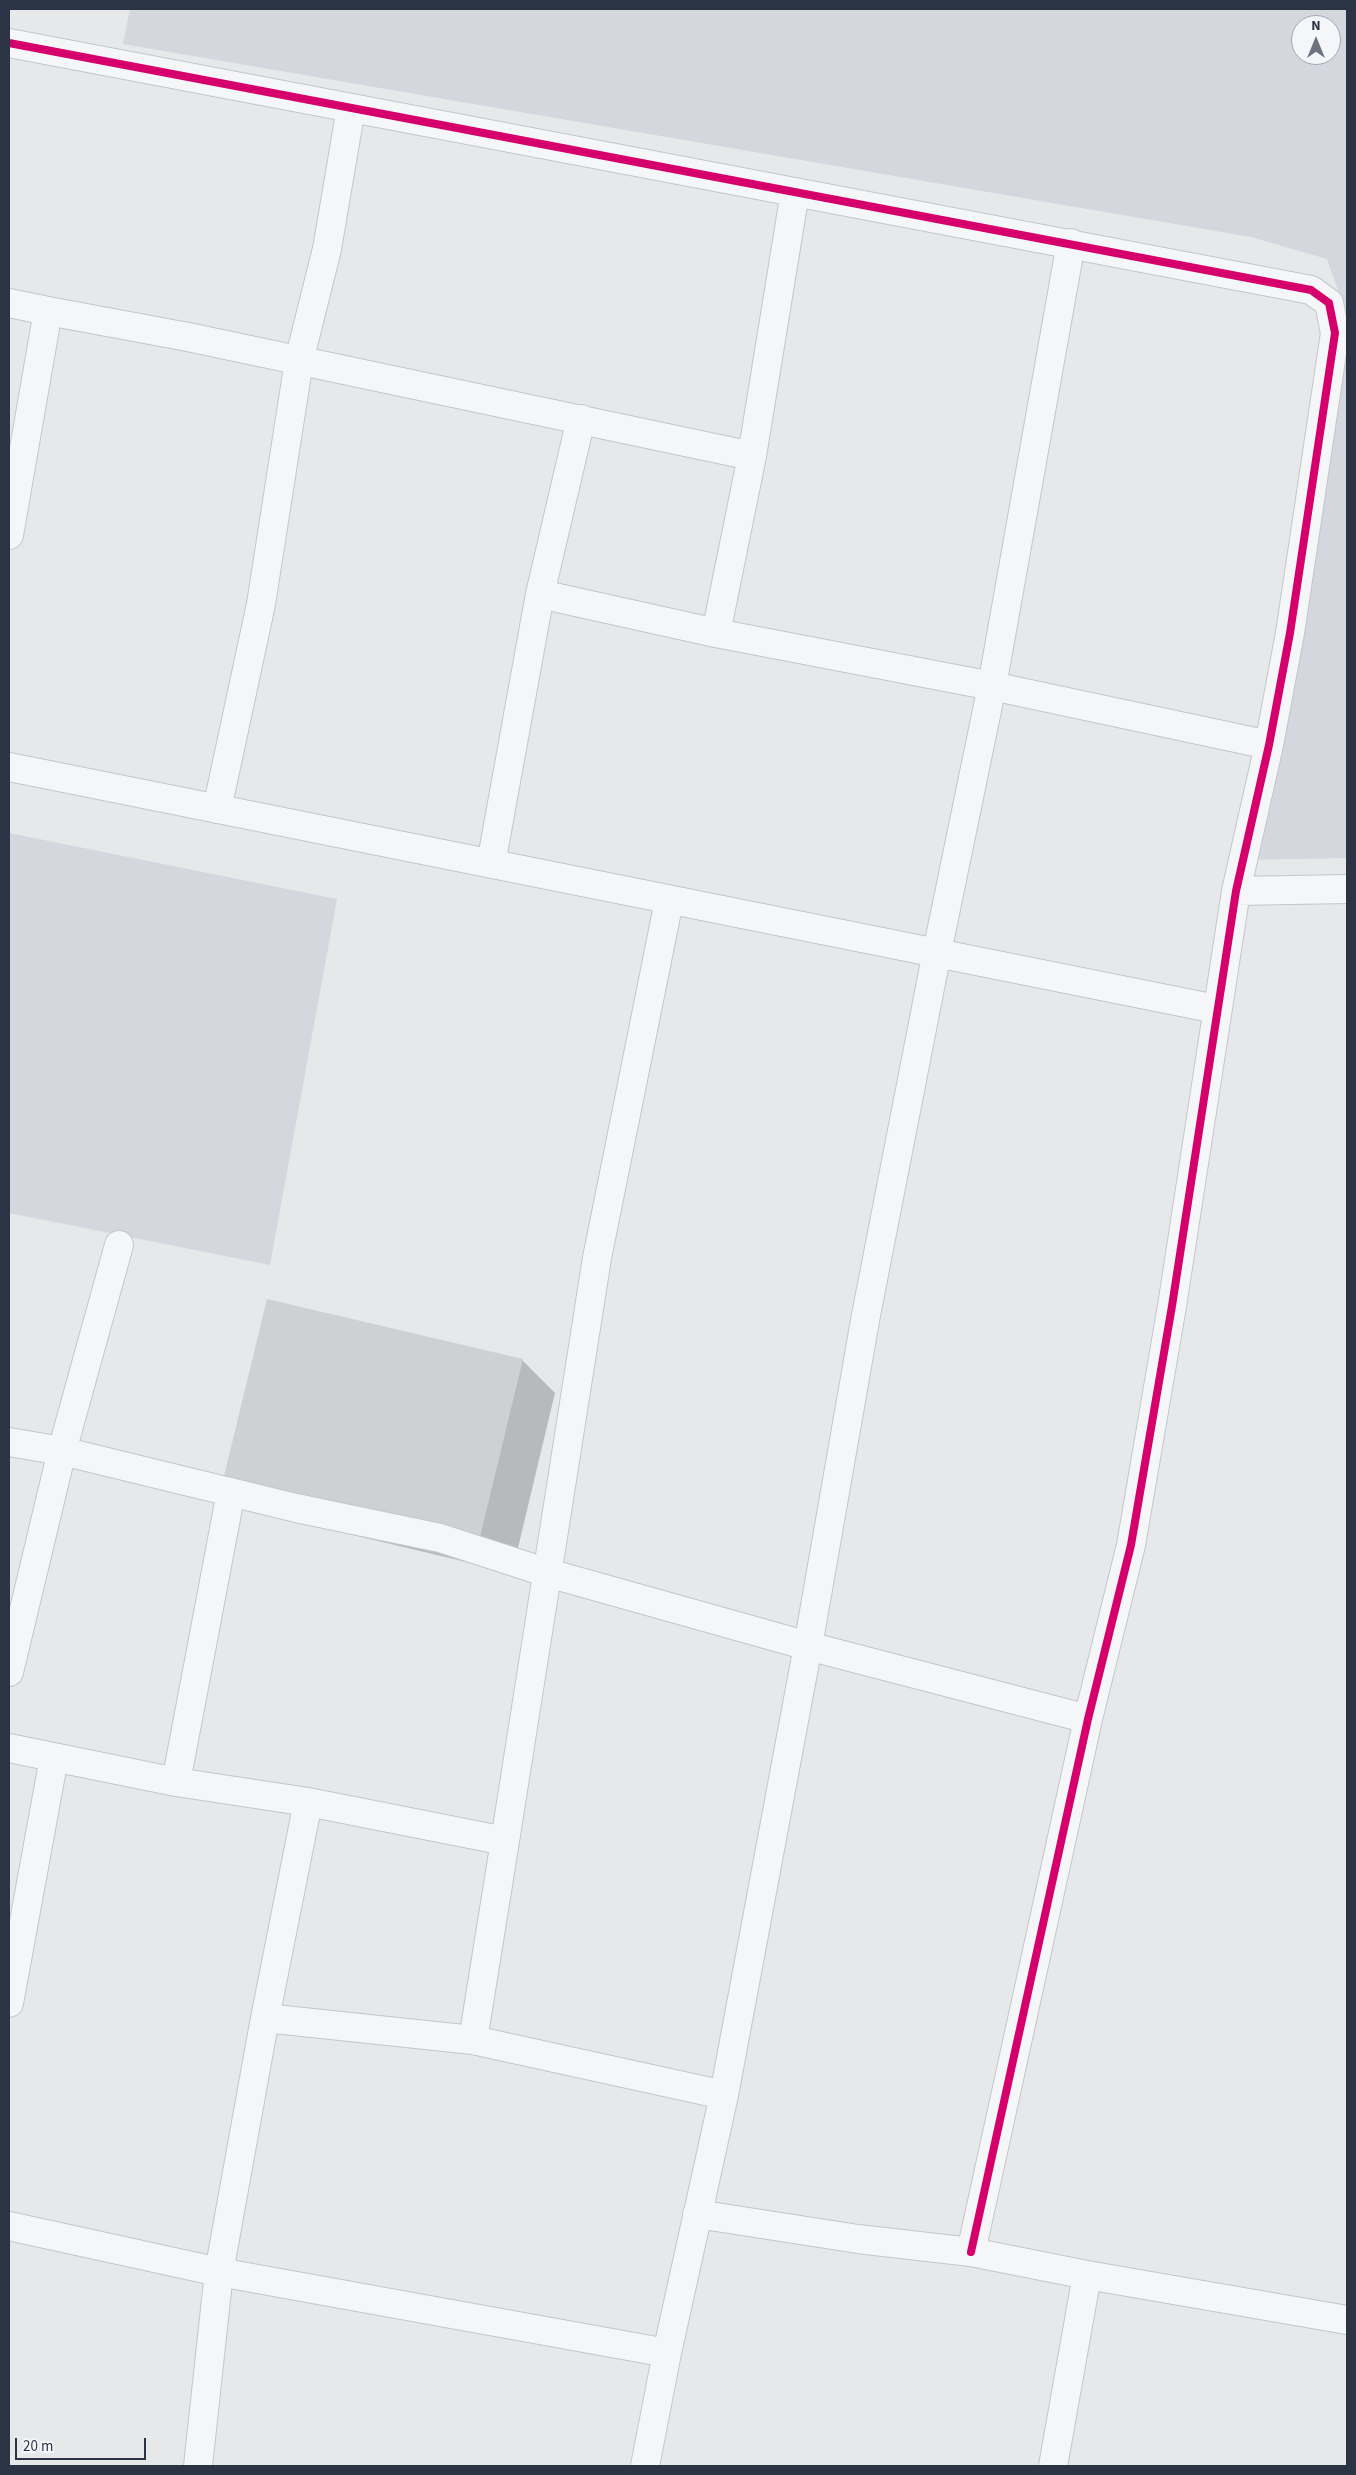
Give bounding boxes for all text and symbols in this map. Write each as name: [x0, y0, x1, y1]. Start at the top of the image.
north arrow: [1291, 15, 1341, 65]
text: N: [1311, 16, 1321, 36]
scale bar: [18, 2428, 149, 2460]
text: 20 m: [23, 2436, 53, 2457]

